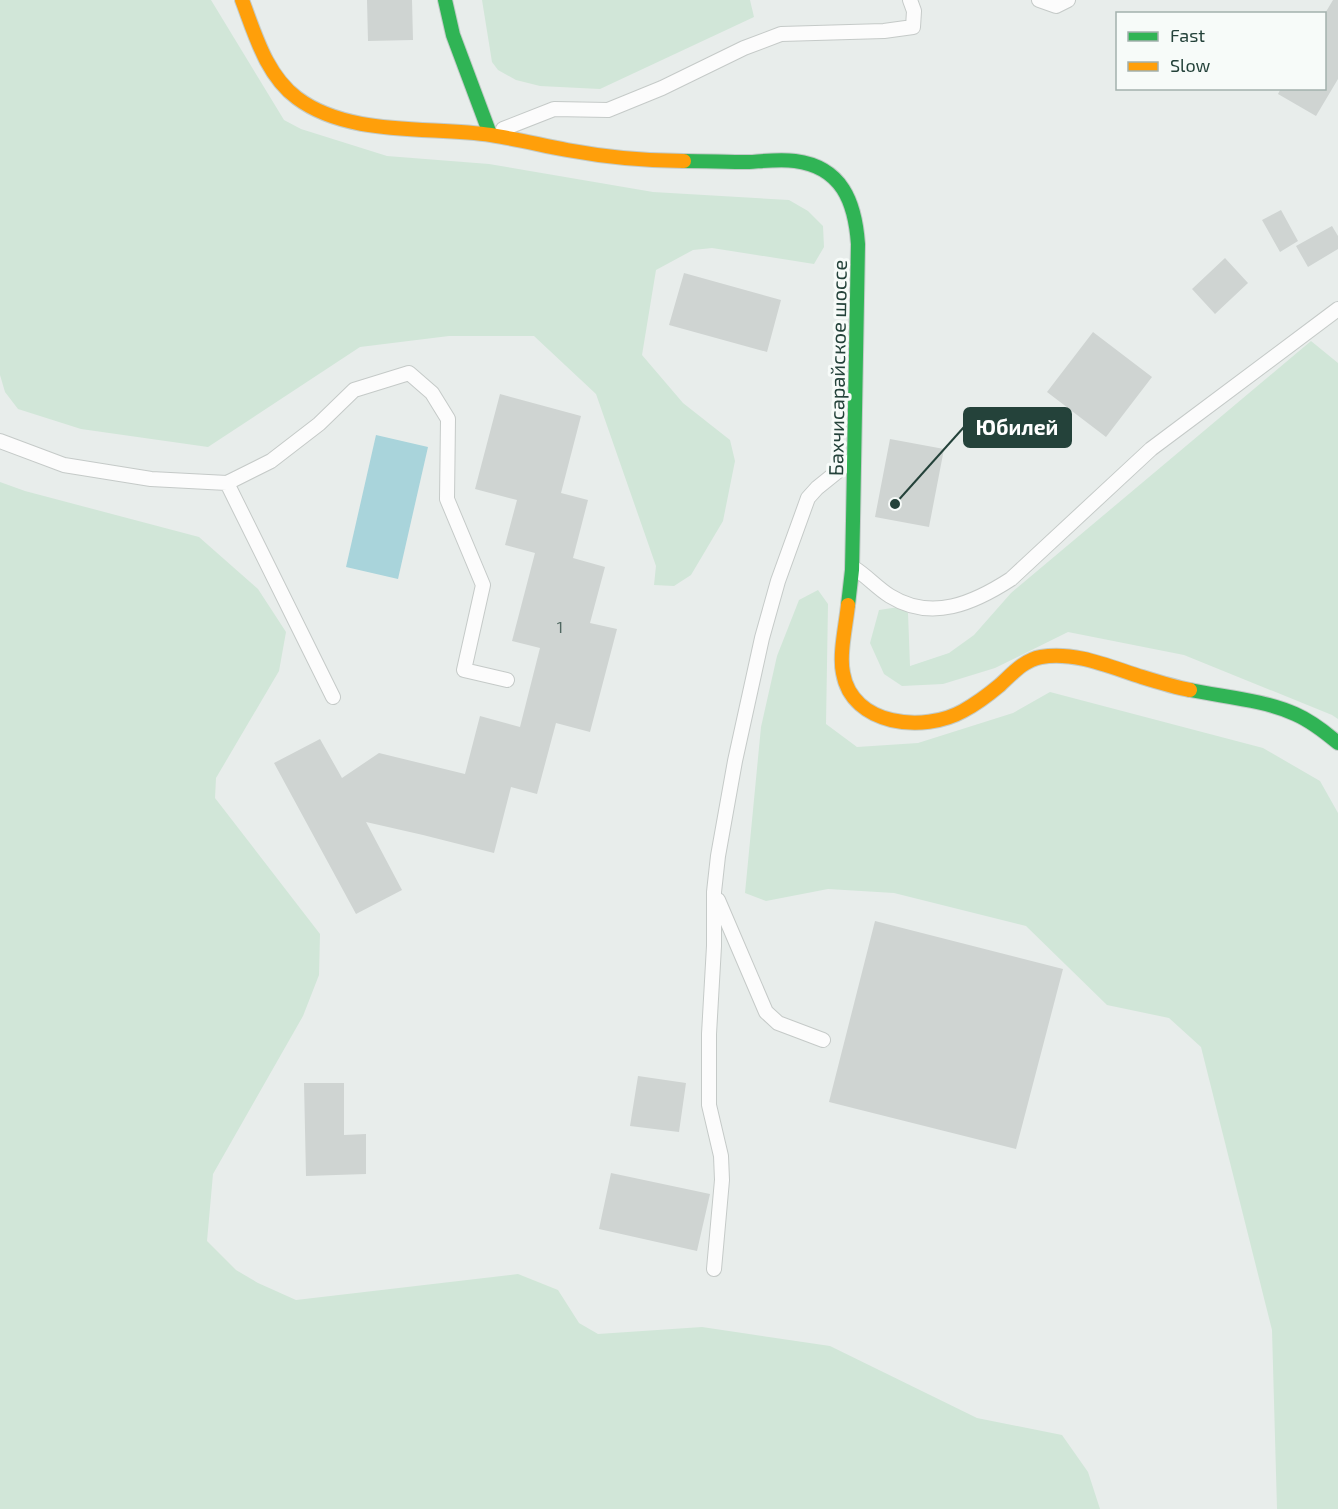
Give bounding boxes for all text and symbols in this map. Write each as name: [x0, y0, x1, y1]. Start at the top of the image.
legend: [1116, 12, 1326, 90]
text: Fast: [1170, 24, 1205, 46]
text: Slow: [1170, 54, 1211, 76]
street label: Бахчисарайское шоссе: [823, 260, 851, 476]
callout: Юбилей: [964, 408, 1071, 447]
text: Юбилей: [976, 414, 1058, 439]
house number: 1: [557, 617, 563, 636]

